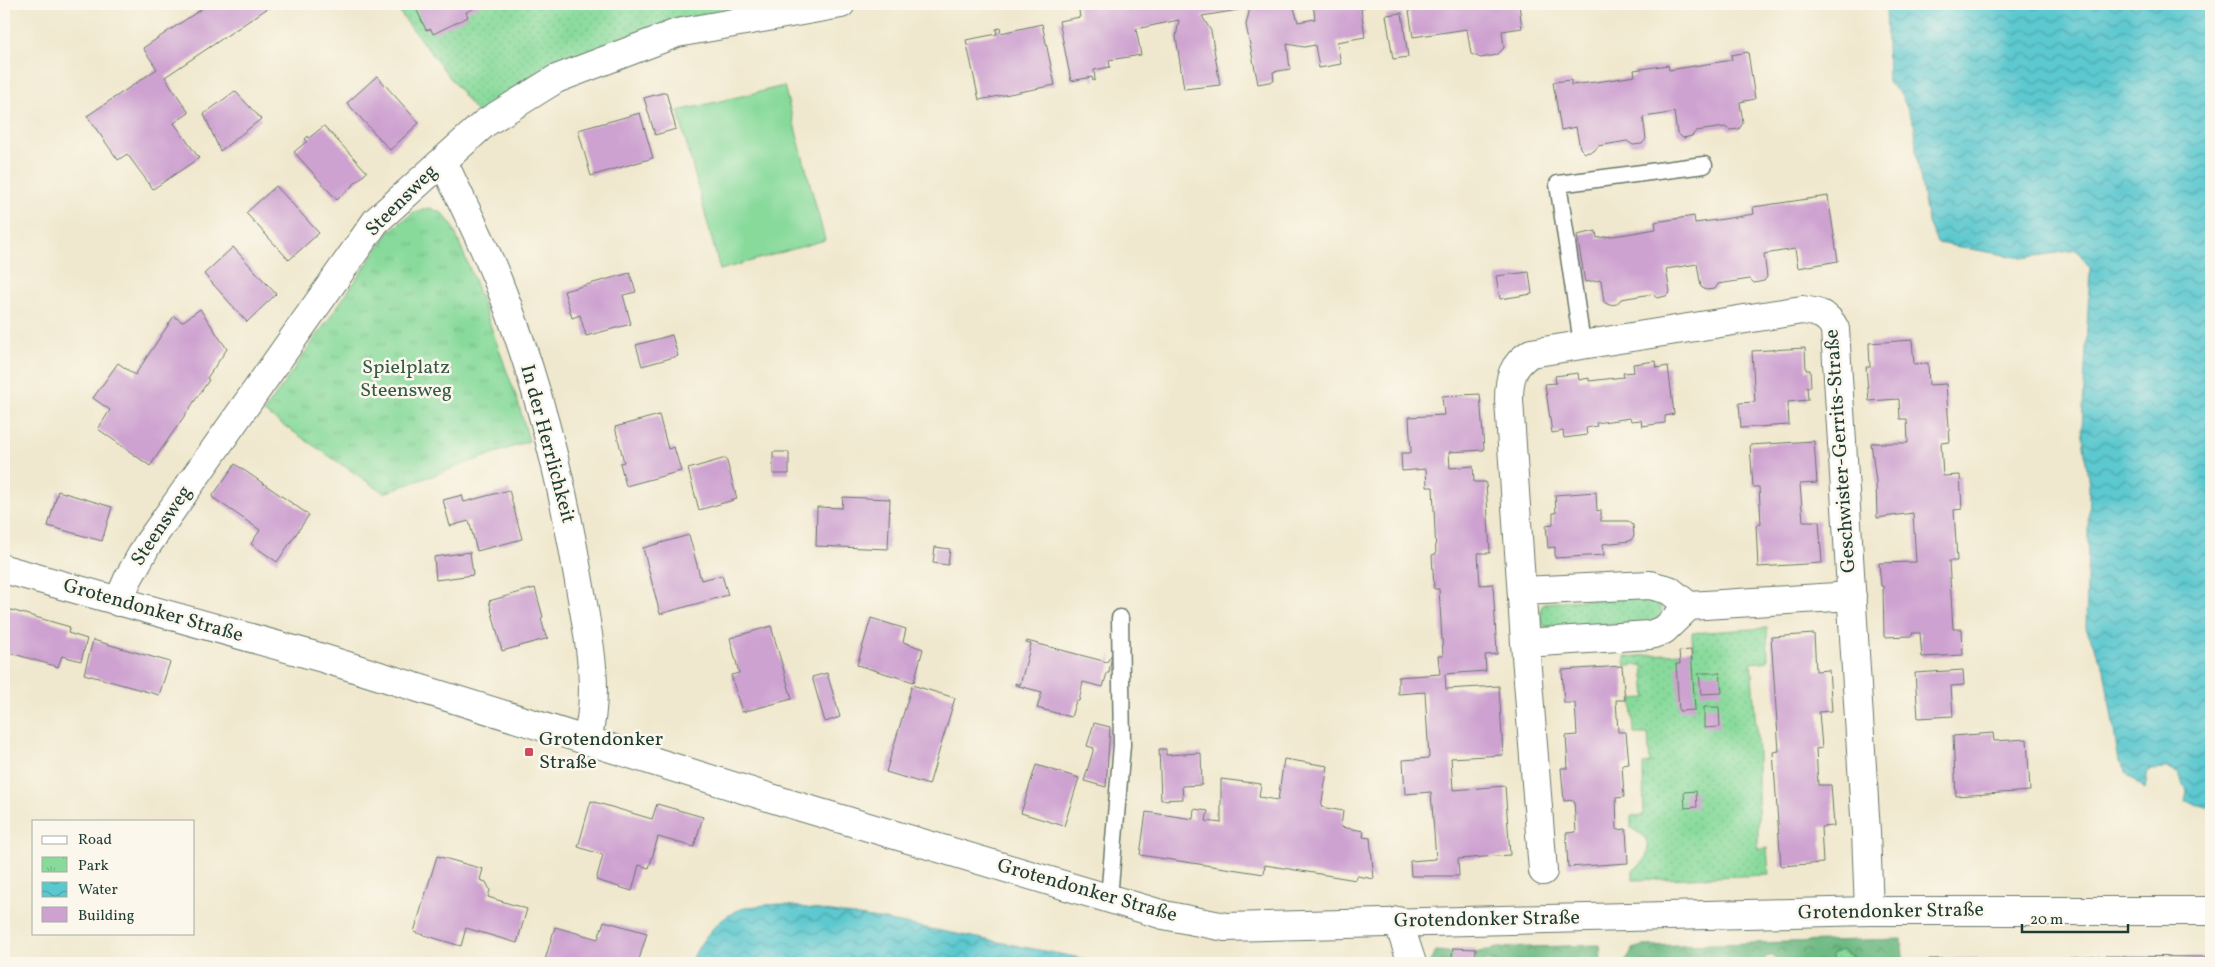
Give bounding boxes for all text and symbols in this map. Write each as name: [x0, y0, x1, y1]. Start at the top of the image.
street label: Steensweg: [360, 159, 444, 243]
street label: Geschwister-Gerrits-Straße: [1819, 328, 1863, 574]
park label: Spielplatz Steensweg: [360, 354, 452, 405]
street label: In der Herrlichkeit: [512, 362, 582, 526]
street label: Steensweg: [125, 480, 199, 572]
street label: Grotendonker Straße: [60, 572, 246, 650]
place label: Grotendonker Straße: [539, 726, 663, 777]
marker: Grotendonker Straße: [523, 746, 535, 758]
legend: [32, 820, 195, 934]
text: Road: [78, 830, 112, 851]
street label: Grotendonker Straße: [994, 852, 1180, 930]
text: Park: [78, 856, 109, 877]
text: Water: [78, 880, 118, 901]
street label: Grotendonker Straße: [1798, 896, 1984, 928]
scale bar: [2022, 902, 2129, 934]
street label: Grotendonker Straße: [1394, 904, 1580, 936]
text: Building: [78, 906, 135, 927]
text: 20 m: [2030, 910, 2063, 931]

